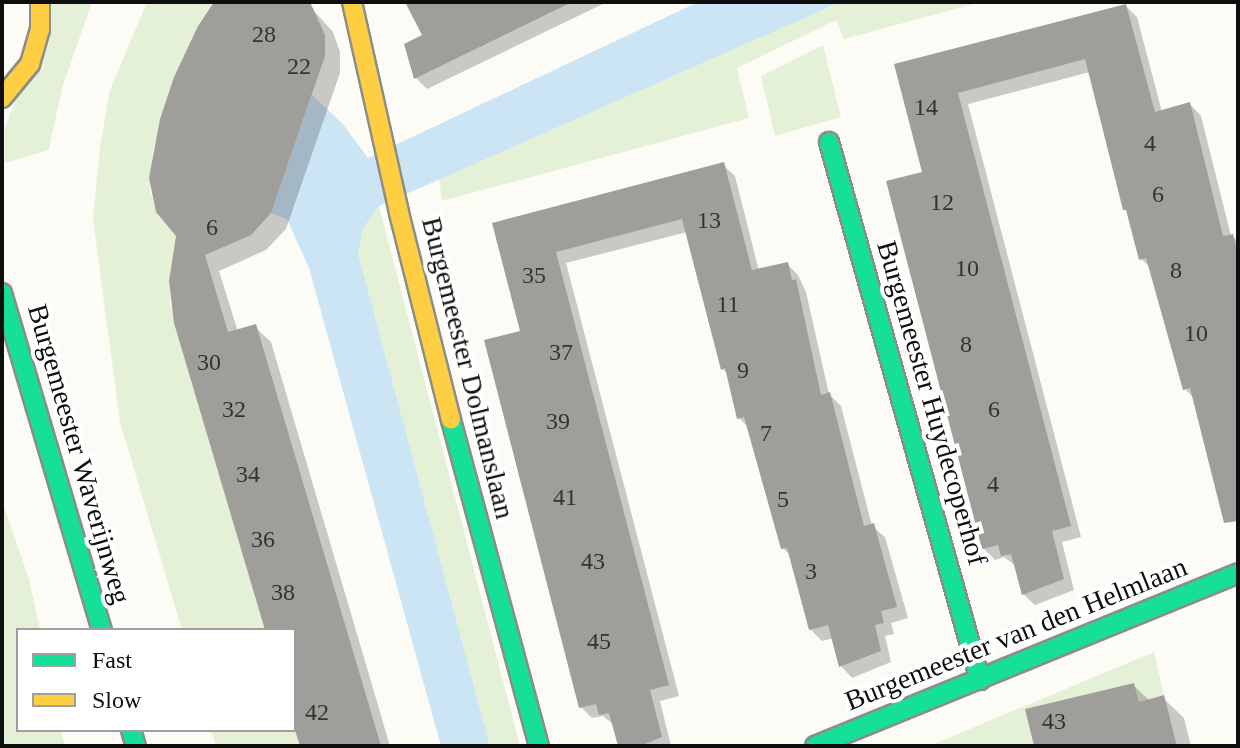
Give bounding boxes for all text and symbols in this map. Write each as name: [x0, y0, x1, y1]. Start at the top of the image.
house number: 28: [252, 21, 276, 49]
house number: 22: [287, 53, 311, 81]
house number: 14: [914, 94, 938, 122]
house number: 4: [1144, 130, 1156, 158]
house number: 6: [1152, 181, 1164, 209]
house number: 12: [930, 189, 954, 217]
house number: 13: [697, 207, 721, 235]
house number: 6: [206, 214, 218, 242]
street label: Burgemeester Dolmanslaan: [414, 214, 522, 522]
street label: Burgemeester Huydecoperhof: [870, 237, 994, 569]
house number: 10: [955, 255, 979, 283]
house number: 8: [1170, 257, 1182, 285]
house number: 35: [522, 262, 546, 290]
house number: 11: [716, 291, 740, 319]
street label: Burgemeester Waverijnweg: [20, 300, 138, 608]
house number: 10: [1184, 320, 1208, 348]
house number: 8: [960, 331, 972, 359]
house number: 37: [549, 339, 573, 367]
house number: 30: [197, 349, 221, 377]
house number: 9: [737, 357, 749, 385]
house number: 32: [222, 396, 246, 424]
house number: 6: [988, 396, 1000, 424]
house number: 39: [546, 408, 570, 436]
house number: 7: [760, 420, 772, 448]
house number: 34: [236, 461, 260, 489]
house number: 4: [987, 471, 999, 499]
house number: 41: [553, 484, 577, 512]
house number: 5: [777, 486, 789, 514]
house number: 36: [251, 526, 275, 554]
house number: 43: [581, 548, 605, 576]
street label: Burgemeester van den Helmlaan: [840, 550, 1192, 718]
house number: 3: [805, 558, 817, 586]
house number: 38: [271, 579, 295, 607]
legend: [16, 628, 296, 732]
house number: 45: [587, 628, 611, 656]
text: Fast: [92, 647, 132, 673]
text: Slow: [92, 687, 141, 713]
house number: 42: [305, 699, 329, 727]
house number: 43: [1042, 708, 1066, 736]

